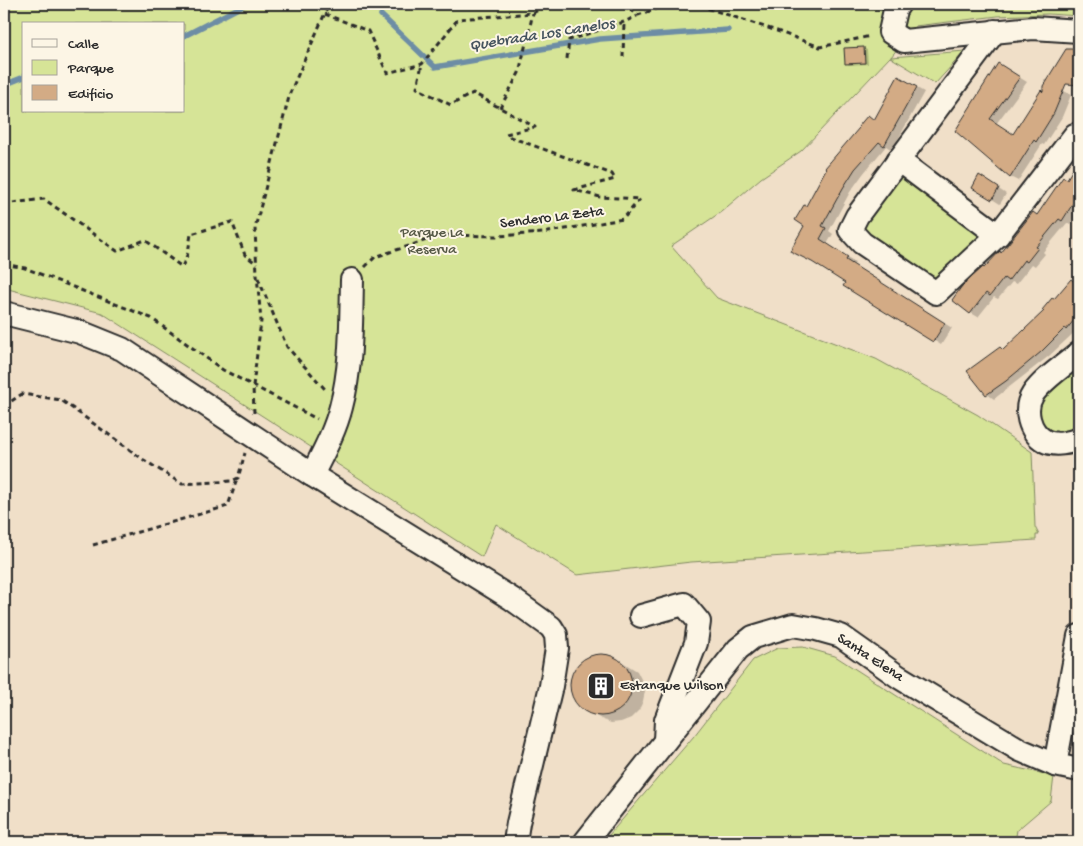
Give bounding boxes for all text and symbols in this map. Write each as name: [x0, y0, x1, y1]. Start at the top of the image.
water label: Quebrada Los Canelos: [468, 15, 618, 57]
legend: [22, 22, 185, 112]
text: Calle: [68, 36, 99, 54]
text: Parque: [67, 60, 114, 78]
text: Edificio: [68, 86, 114, 104]
street label: Sendero La Zeta: [499, 203, 606, 233]
park label: Parque La Reserva: [399, 224, 464, 259]
street label: Santa Elena: [833, 630, 907, 687]
building icon: Estanque Wilson: [586, 671, 616, 701]
place label: Estanque Wilson: [620, 677, 724, 695]

